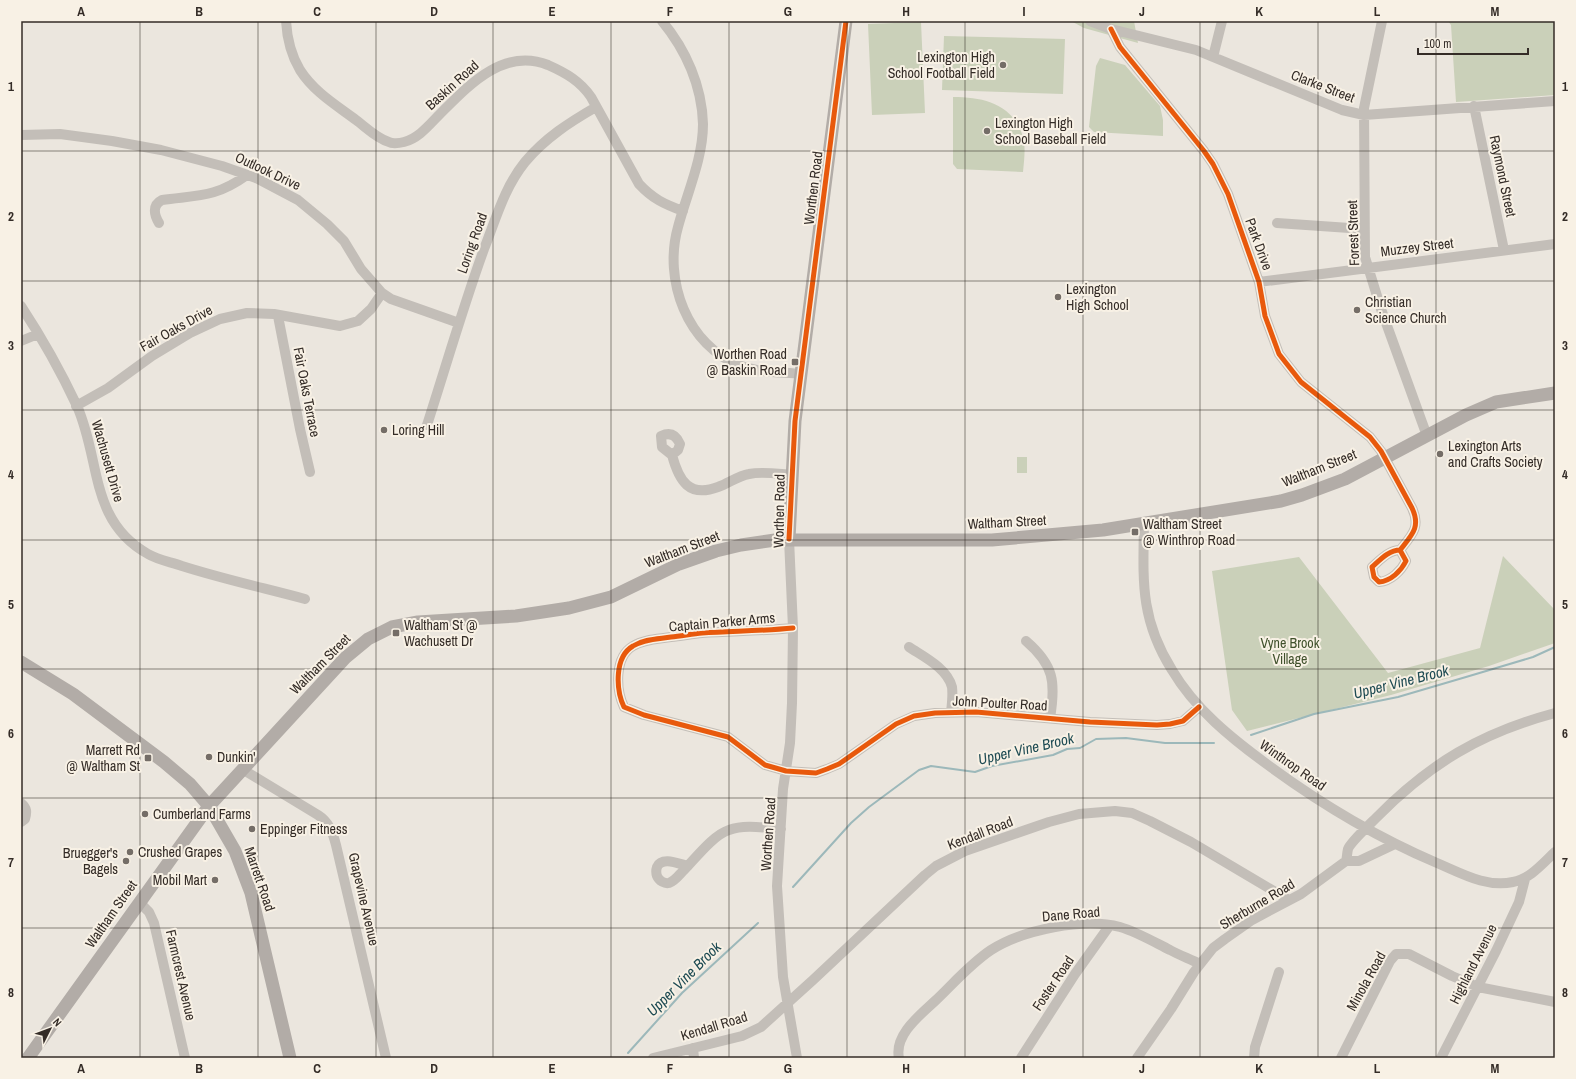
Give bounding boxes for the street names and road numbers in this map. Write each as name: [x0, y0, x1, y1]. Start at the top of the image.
street label: Baskin Road: [422, 56, 482, 114]
street label: Clarke Street: [1288, 66, 1358, 106]
street label: Raymond Street: [1486, 134, 1520, 218]
street label: Outlook Drive: [232, 148, 304, 194]
street label: Worthen Road: [800, 150, 826, 226]
street label: Forest Street: [1343, 200, 1363, 266]
street label: Loring Road: [453, 210, 491, 276]
street label: Park Drive: [1241, 215, 1277, 273]
street label: Muzzey Street: [1379, 234, 1455, 260]
street label: Fair Oaks Drive: [136, 301, 216, 355]
street label: Fair Oaks Terrace: [289, 346, 325, 438]
street label: Wachusett Drive: [88, 418, 128, 504]
street label: Waltham Street: [1279, 445, 1359, 491]
street label: Worthen Road: [769, 474, 789, 548]
street label: Waltham Street: [967, 511, 1047, 533]
street label: Waltham Street: [642, 526, 722, 572]
street label: Captain Parker Arms: [668, 608, 776, 636]
street label: Waltham Street: [286, 630, 354, 698]
street label: John Poulter Road: [952, 692, 1048, 714]
street label: Winthrop Road: [1256, 735, 1330, 795]
street label: Worthen Road: [756, 797, 780, 871]
street label: Kendall Road: [945, 812, 1015, 854]
street label: Marrett Road: [241, 844, 279, 914]
street label: Grapevine Avenue: [345, 851, 383, 947]
street label: Sherburne Road: [1216, 875, 1298, 933]
street label: Waltham Street: [81, 877, 141, 951]
street label: Dane Road: [1041, 903, 1101, 925]
street label: Highland Avenue: [1445, 921, 1501, 1007]
street label: Farmcrest Avenue: [162, 928, 200, 1022]
street label: Minola Road: [1342, 948, 1390, 1014]
street label: Foster Road: [1028, 952, 1078, 1014]
street label: Kendall Road: [678, 1007, 750, 1045]

